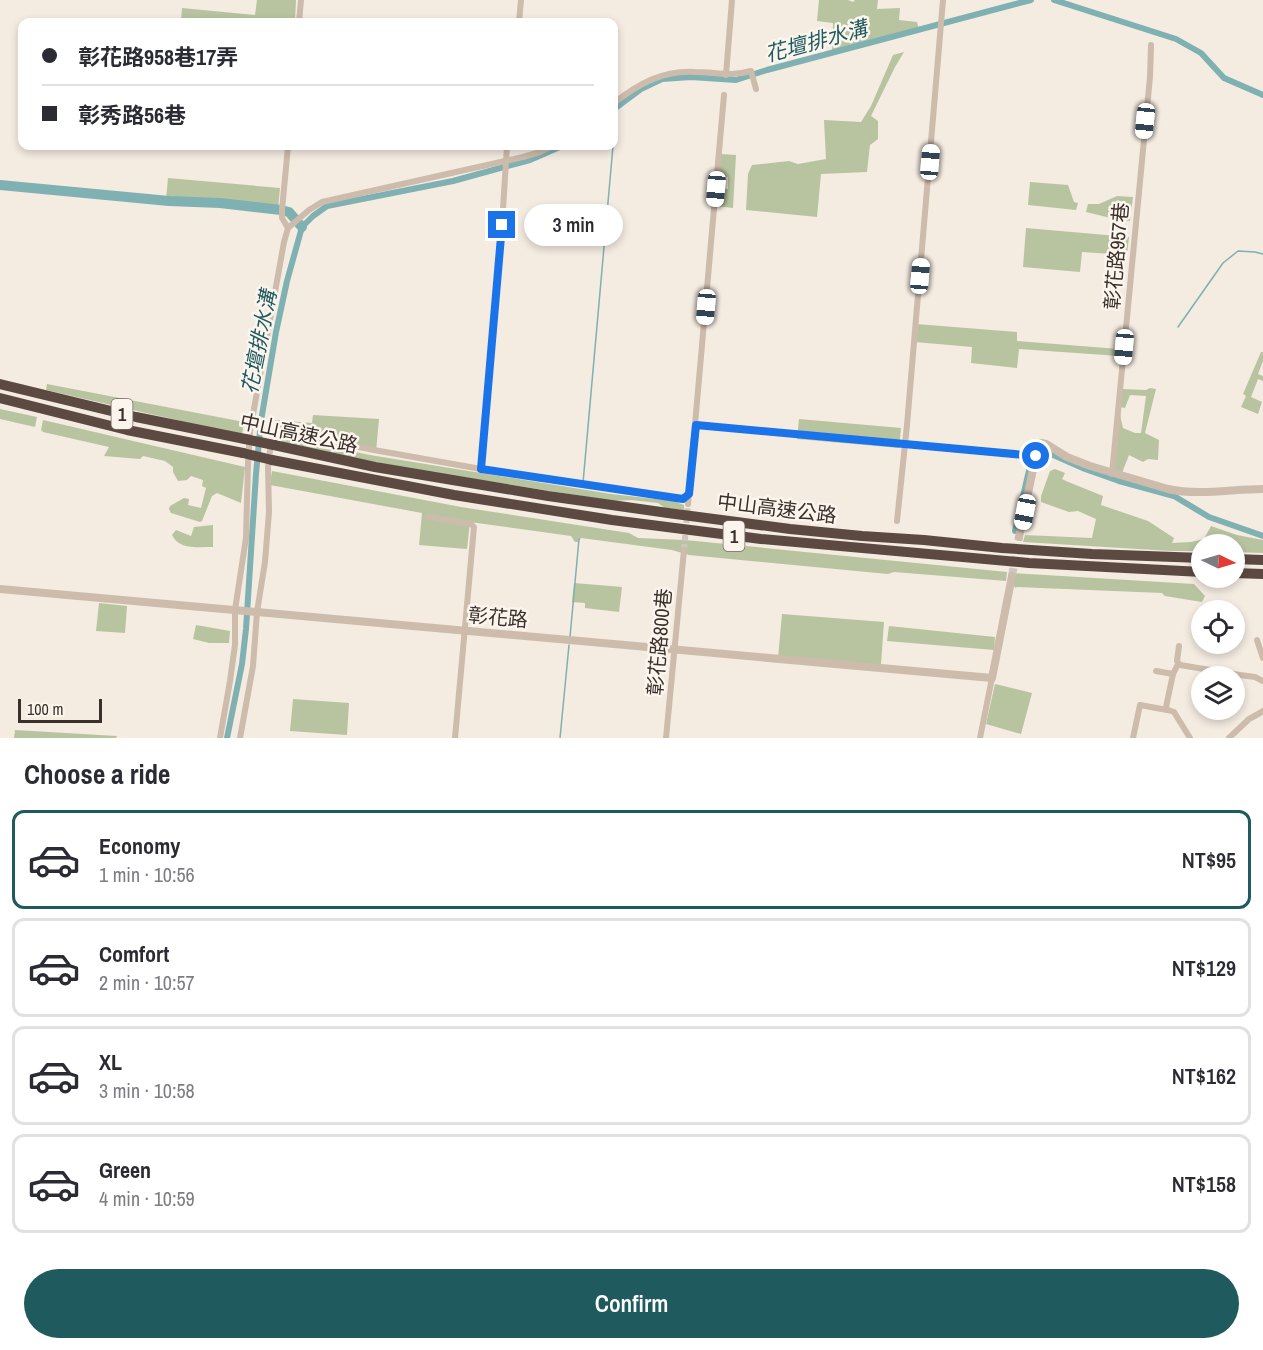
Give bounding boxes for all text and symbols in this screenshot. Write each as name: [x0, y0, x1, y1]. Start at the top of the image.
water label: 花壇排水溝: [762, 13, 873, 69]
text: 彰花路958巷17弄: [78, 42, 238, 72]
text: 彰秀路56巷: [78, 100, 186, 130]
car: [1134, 102, 1156, 140]
car: [919, 143, 941, 181]
car: [705, 170, 727, 208]
street label: 彰花路957巷: [1098, 201, 1134, 311]
callout: 3 min: [523, 204, 622, 246]
route end: [488, 211, 515, 238]
text: 3 min: [552, 211, 595, 238]
car: [909, 257, 931, 295]
water label: 花壇排水溝: [235, 285, 284, 396]
car: [695, 288, 717, 326]
car: [1113, 328, 1135, 366]
road number: 1: [112, 399, 132, 429]
street label: 中山高速公路: [238, 407, 360, 459]
route start: [1022, 442, 1049, 469]
street label: 中山高速公路: [716, 487, 838, 529]
car: [1013, 493, 1037, 531]
road number: 1: [724, 521, 744, 551]
north arrow: [1191, 534, 1245, 588]
map controls: [1191, 534, 1245, 720]
street label: 彰花路800巷: [641, 587, 677, 697]
button: locate: [1191, 600, 1245, 654]
street label: 彰花路: [467, 601, 529, 633]
button: layers: [1191, 666, 1245, 720]
scale bar: [18, 696, 102, 724]
text: 100 m: [27, 698, 63, 720]
text: Choose a ride: [24, 756, 170, 792]
text: Economy: [99, 831, 180, 861]
icon: car: [27, 833, 81, 887]
text: NT$95: [1182, 845, 1236, 875]
text: 1 min · 10:56: [99, 861, 195, 888]
text: Comfort: [99, 939, 169, 969]
icon: car: [27, 941, 81, 995]
text: NT$129: [1172, 953, 1236, 983]
text: 2 min · 10:57: [99, 969, 195, 996]
text: XL: [99, 1047, 122, 1077]
icon: car: [27, 1049, 81, 1103]
text: NT$162: [1172, 1061, 1236, 1091]
text: 3 min · 10:58: [99, 1077, 195, 1104]
text: Green: [99, 1155, 151, 1185]
icon: car: [27, 1157, 81, 1211]
text: NT$158: [1172, 1169, 1236, 1199]
text: 4 min · 10:59: [99, 1185, 195, 1212]
button: Confirm: [24, 1269, 1239, 1338]

